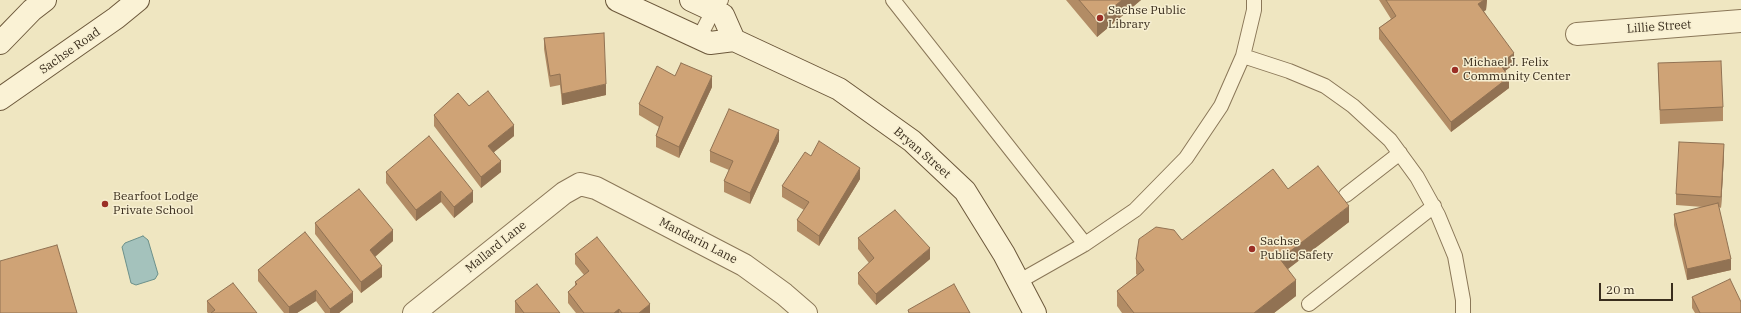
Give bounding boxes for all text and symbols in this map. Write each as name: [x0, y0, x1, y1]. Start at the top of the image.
place label: Sachse Public Library: [1108, 4, 1186, 32]
marker: Sachse Public Library: [1095, 13, 1105, 23]
street label: Lillie Street: [1626, 18, 1692, 36]
street label: Sachse Road: [37, 25, 103, 77]
place label: Michael J. Felix Community Center: [1463, 56, 1570, 84]
marker: Michael J. Felix Community Center: [1450, 65, 1460, 75]
street label: Bryan Street: [891, 124, 953, 182]
place label: Bearfoot Lodge Private School: [113, 190, 199, 218]
marker: Bearfoot Lodge Private School: [100, 199, 110, 209]
street label: Mandarin Lane: [656, 215, 740, 267]
street label: Mallard Lane: [463, 218, 529, 276]
place label: Sachse Public Safety: [1260, 235, 1333, 263]
marker: Sachse Public Safety: [1247, 244, 1257, 254]
scale bar: [1601, 275, 1675, 301]
text: 20 m: [1606, 282, 1635, 297]

